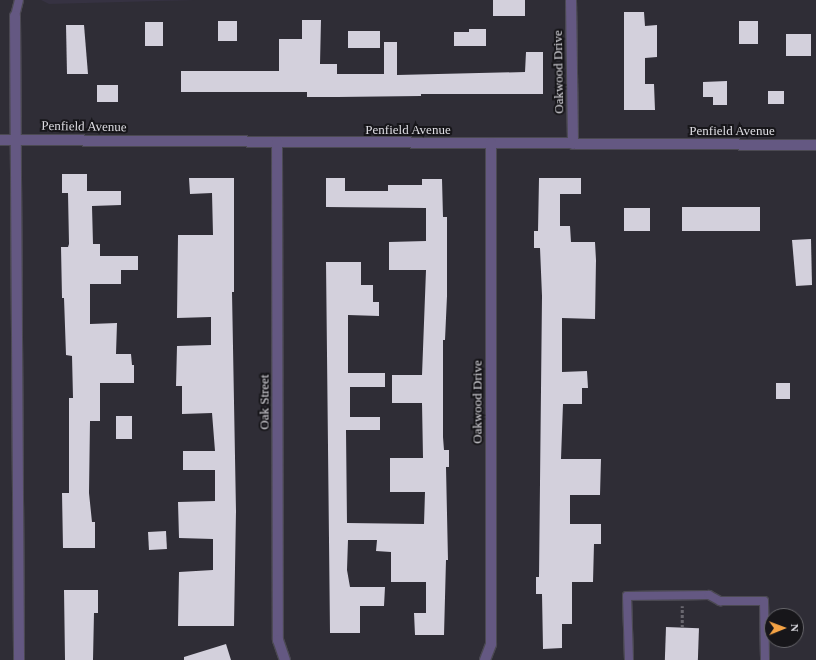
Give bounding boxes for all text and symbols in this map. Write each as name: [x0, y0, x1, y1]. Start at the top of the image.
street label: Oakwood Drive: [550, 30, 568, 114]
street label: Penfield Avenue: [41, 118, 127, 136]
street label: Penfield Avenue: [365, 122, 451, 138]
street label: Penfield Avenue: [689, 123, 775, 139]
street label: Oakwood Drive: [470, 360, 486, 444]
street label: Oak Street: [257, 374, 273, 430]
north arrow: [764, 608, 804, 648]
text: N: [789, 624, 801, 632]

